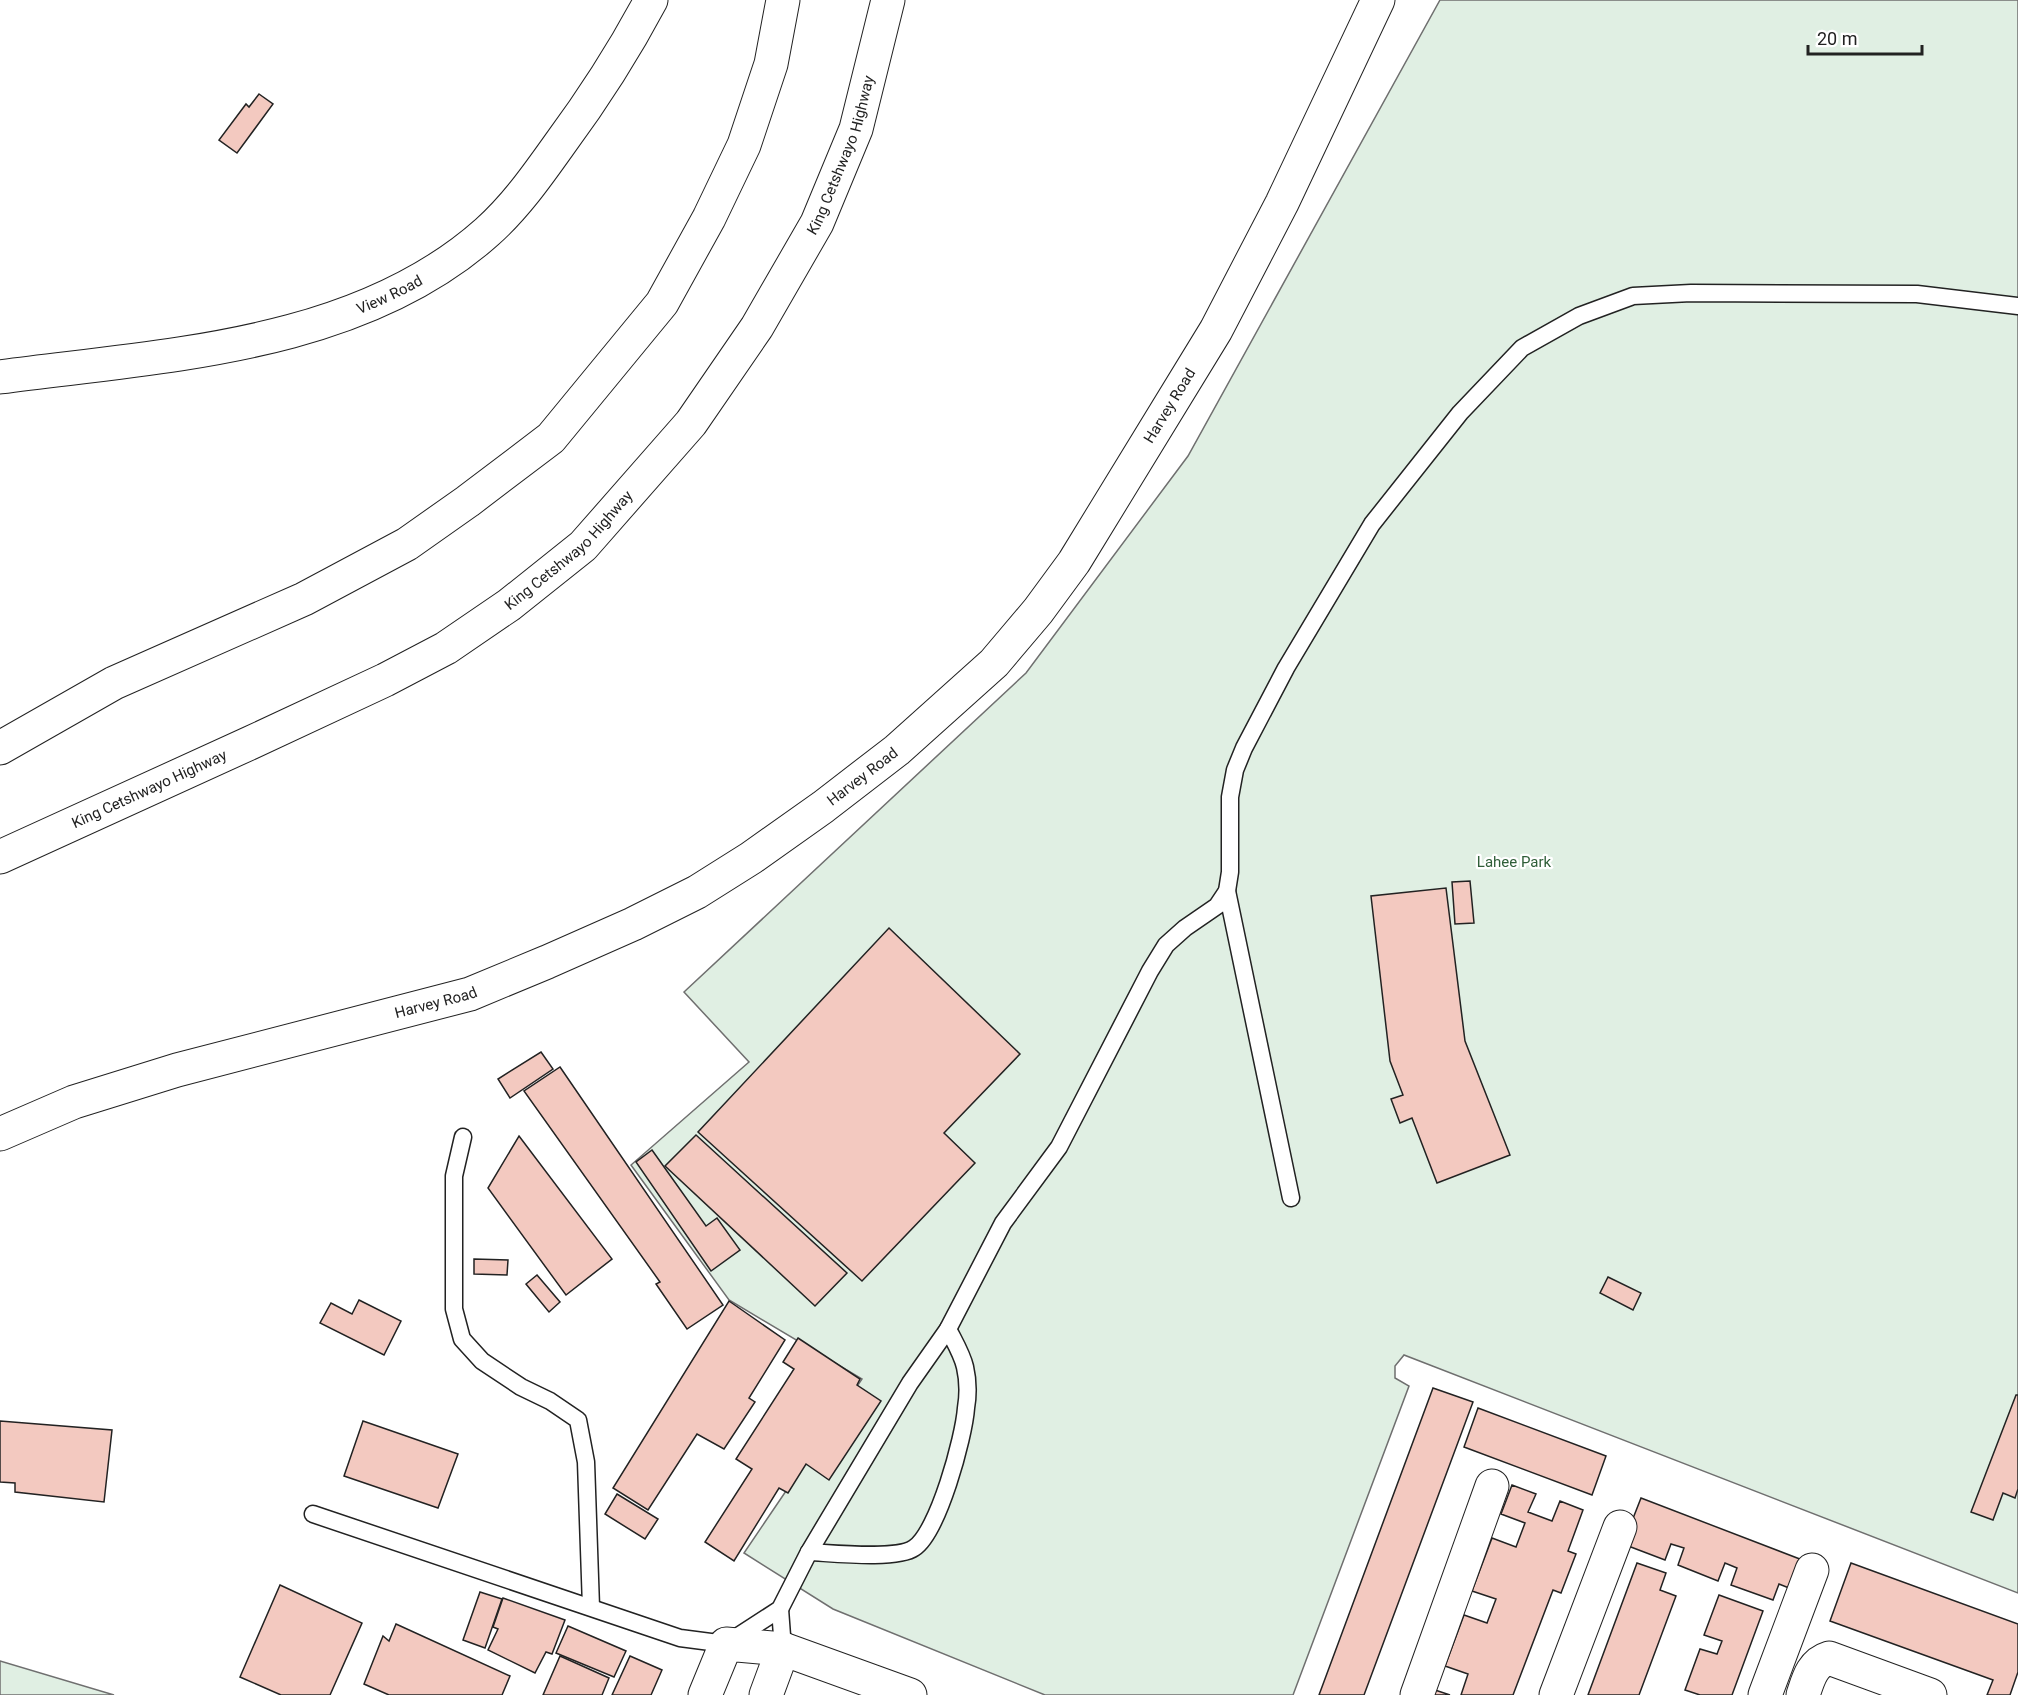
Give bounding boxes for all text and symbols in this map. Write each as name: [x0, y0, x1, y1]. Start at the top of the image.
scale bar: [1808, 18, 1922, 56]
text: 20 m: [1817, 28, 1857, 49]
street label: King Cetshwayo Highway: [803, 74, 878, 238]
street label: View Road: [354, 271, 426, 318]
street label: Harvey Road: [1140, 365, 1199, 446]
street label: King Cetshwayo Highway: [501, 487, 636, 614]
street label: Harvey Road: [824, 744, 901, 809]
street label: King Cetshwayo Highway: [69, 746, 230, 832]
park label: Lahee Park: [1477, 853, 1552, 871]
street label: Harvey Road: [393, 983, 480, 1022]

